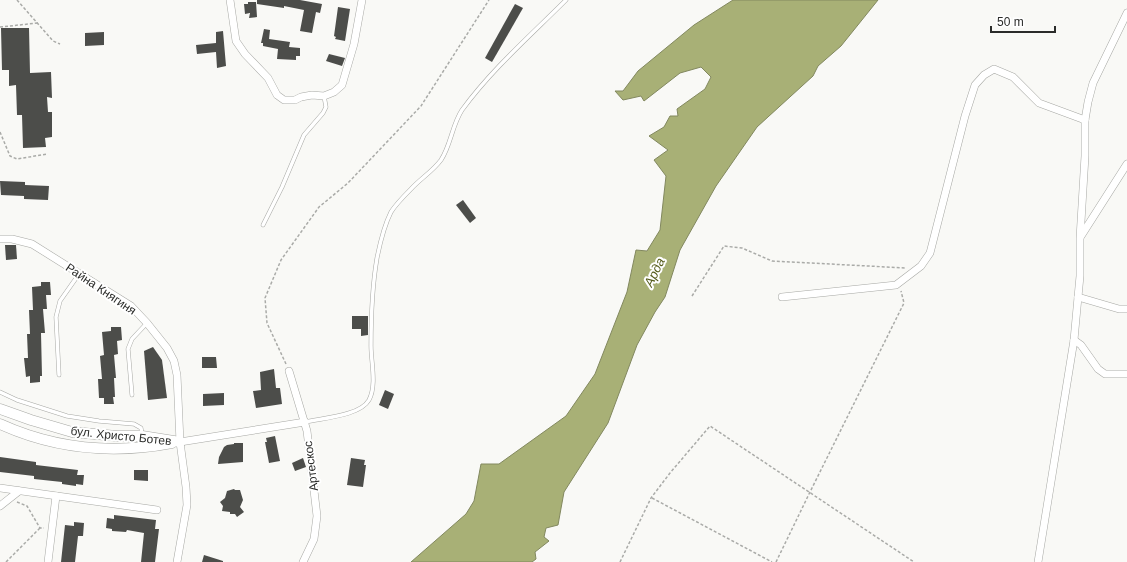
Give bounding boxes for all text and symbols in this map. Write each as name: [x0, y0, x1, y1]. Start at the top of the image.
scale bar: [991, 8, 1055, 34]
text: 50 m: [997, 15, 1024, 29]
water label: Арда: [641, 255, 668, 290]
street label: Райна Княгиня: [63, 260, 139, 318]
street label: бул. Христо Ботев: [70, 424, 172, 448]
street label: Артескос: [301, 440, 321, 492]

